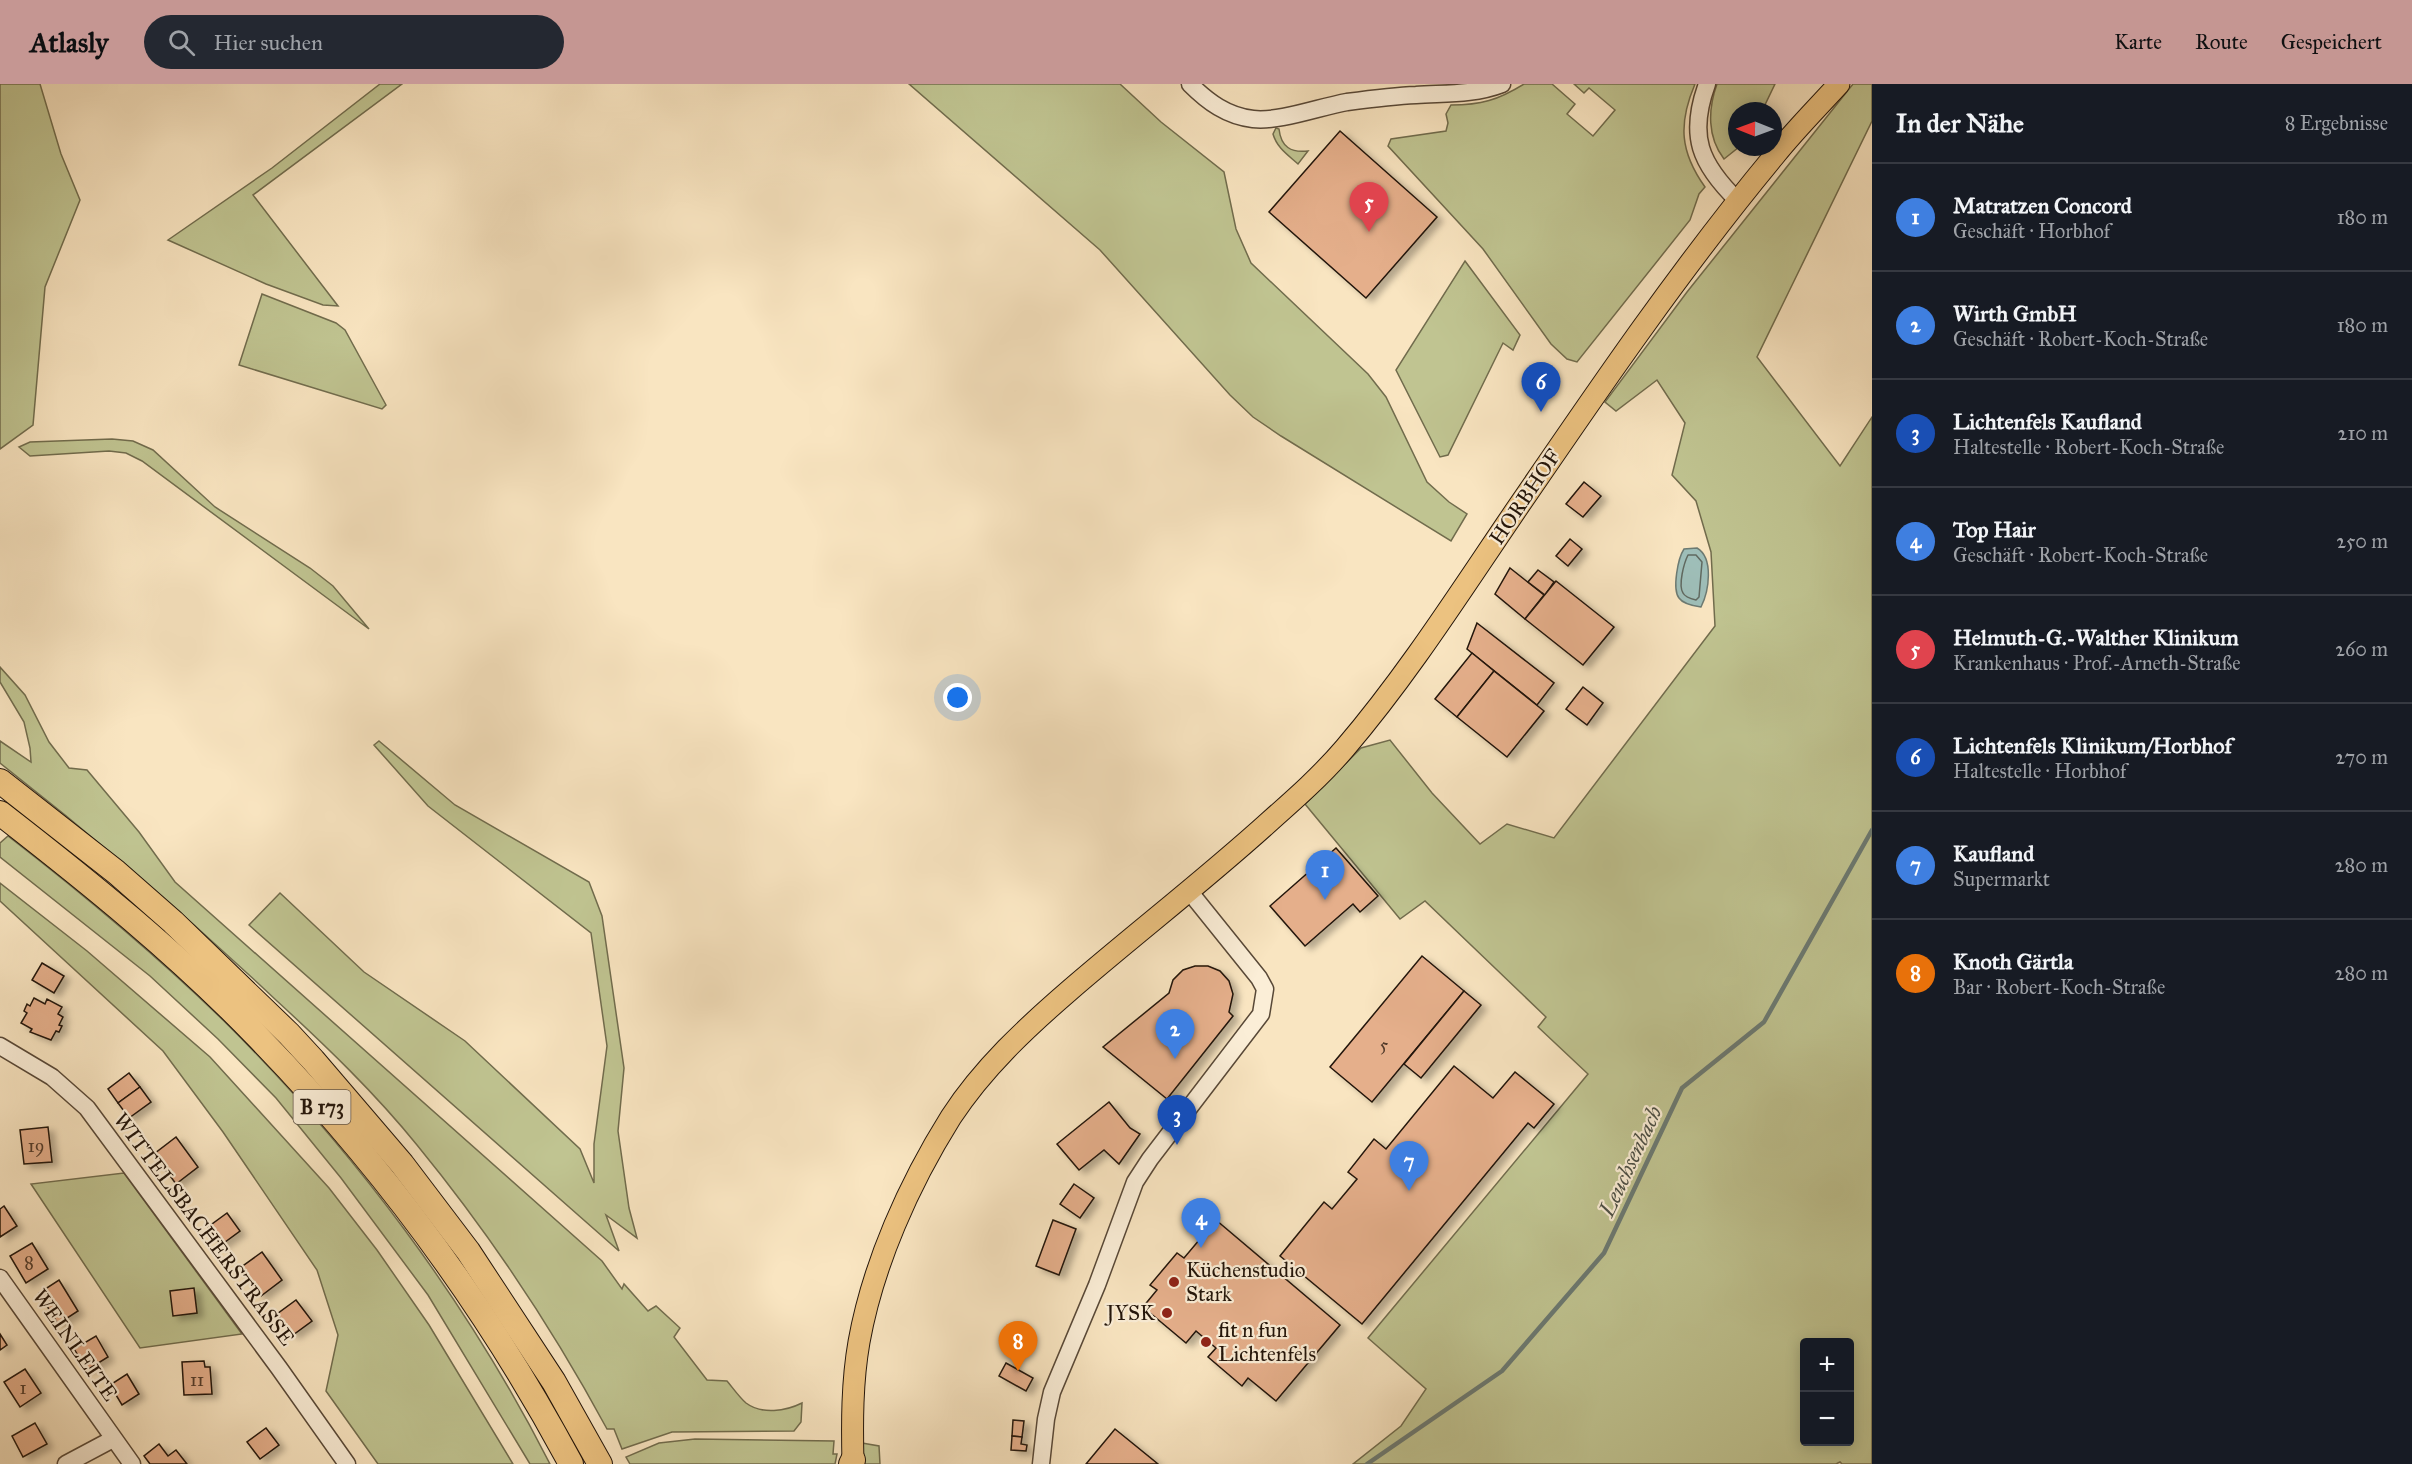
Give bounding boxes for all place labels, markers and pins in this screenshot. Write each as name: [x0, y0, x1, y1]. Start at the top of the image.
pin: 5: [1350, 182, 1388, 232]
pin: 6: [1522, 362, 1560, 412]
pin: 1: [1306, 850, 1344, 900]
pin: 2: [1156, 1010, 1194, 1059]
pin: 3: [1158, 1096, 1196, 1145]
pin: 7: [1390, 1142, 1428, 1191]
pin: 4: [1182, 1198, 1220, 1248]
place label: Küchenstudio Stark: [1186, 1257, 1306, 1307]
marker: Küchenstudio Stark: [1167, 1275, 1181, 1289]
place label: JYSK: [1104, 1300, 1156, 1326]
marker: JYSK: [1160, 1306, 1174, 1320]
place label: fit n fun Lichtenfels: [1218, 1317, 1316, 1367]
pin: 8: [998, 1322, 1038, 1371]
marker: fit n fun Lichtenfels: [1199, 1335, 1213, 1349]

